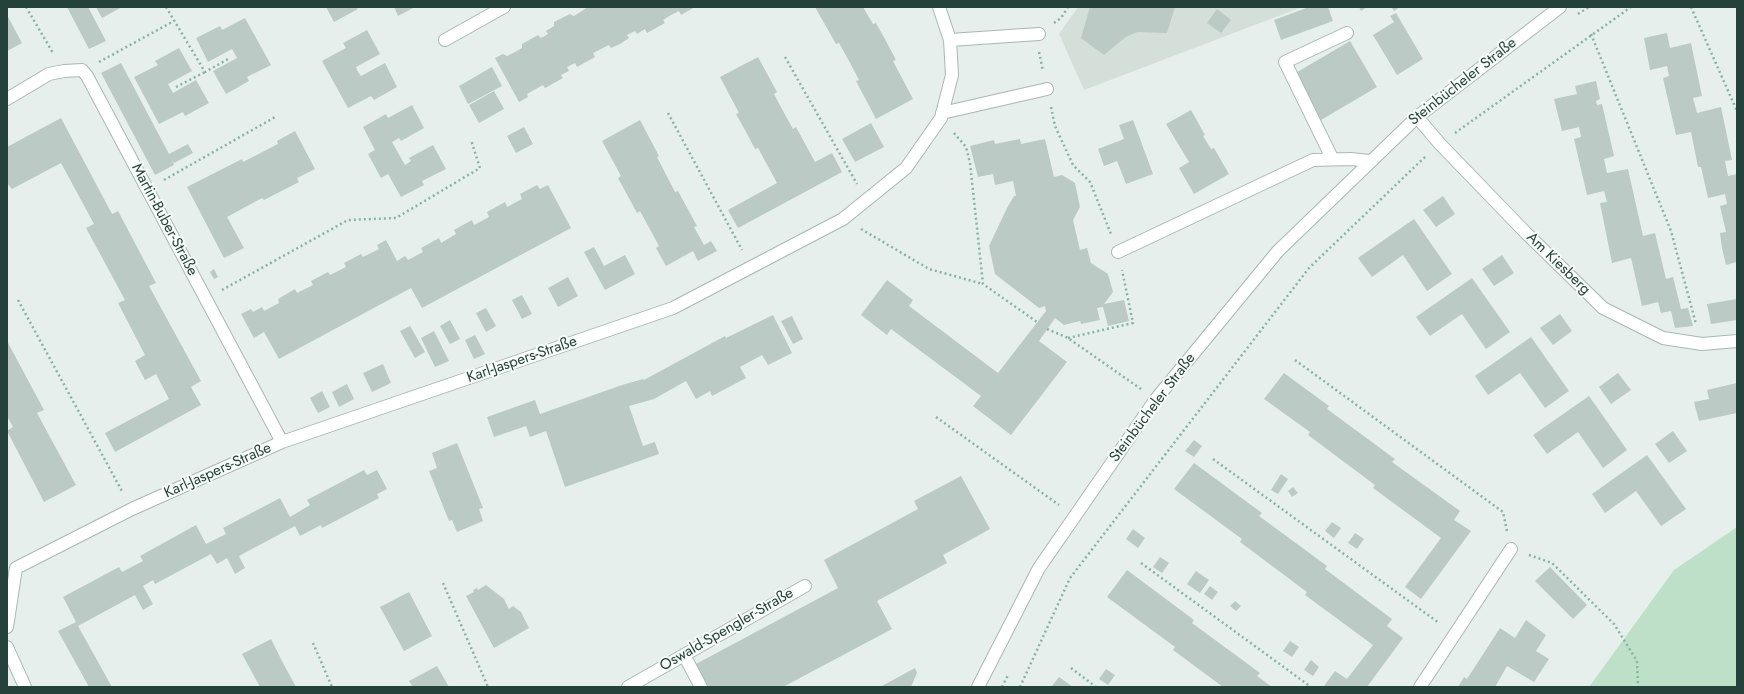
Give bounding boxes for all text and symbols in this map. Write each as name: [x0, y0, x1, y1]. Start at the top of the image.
street label: Steinbücheler Straße: [1406, 34, 1520, 130]
street label: Martin-Buber-Straße: [127, 161, 201, 279]
street label: Am Kiesberg: [1522, 229, 1594, 299]
street label: Karl-Jaspers-Straße: [465, 333, 579, 387]
street label: Steinbücheler Straße: [1106, 350, 1200, 466]
street label: Karl-Jaspers-Straße: [162, 439, 274, 503]
street label: Oswald-Spengler-Straße: [657, 584, 797, 676]

